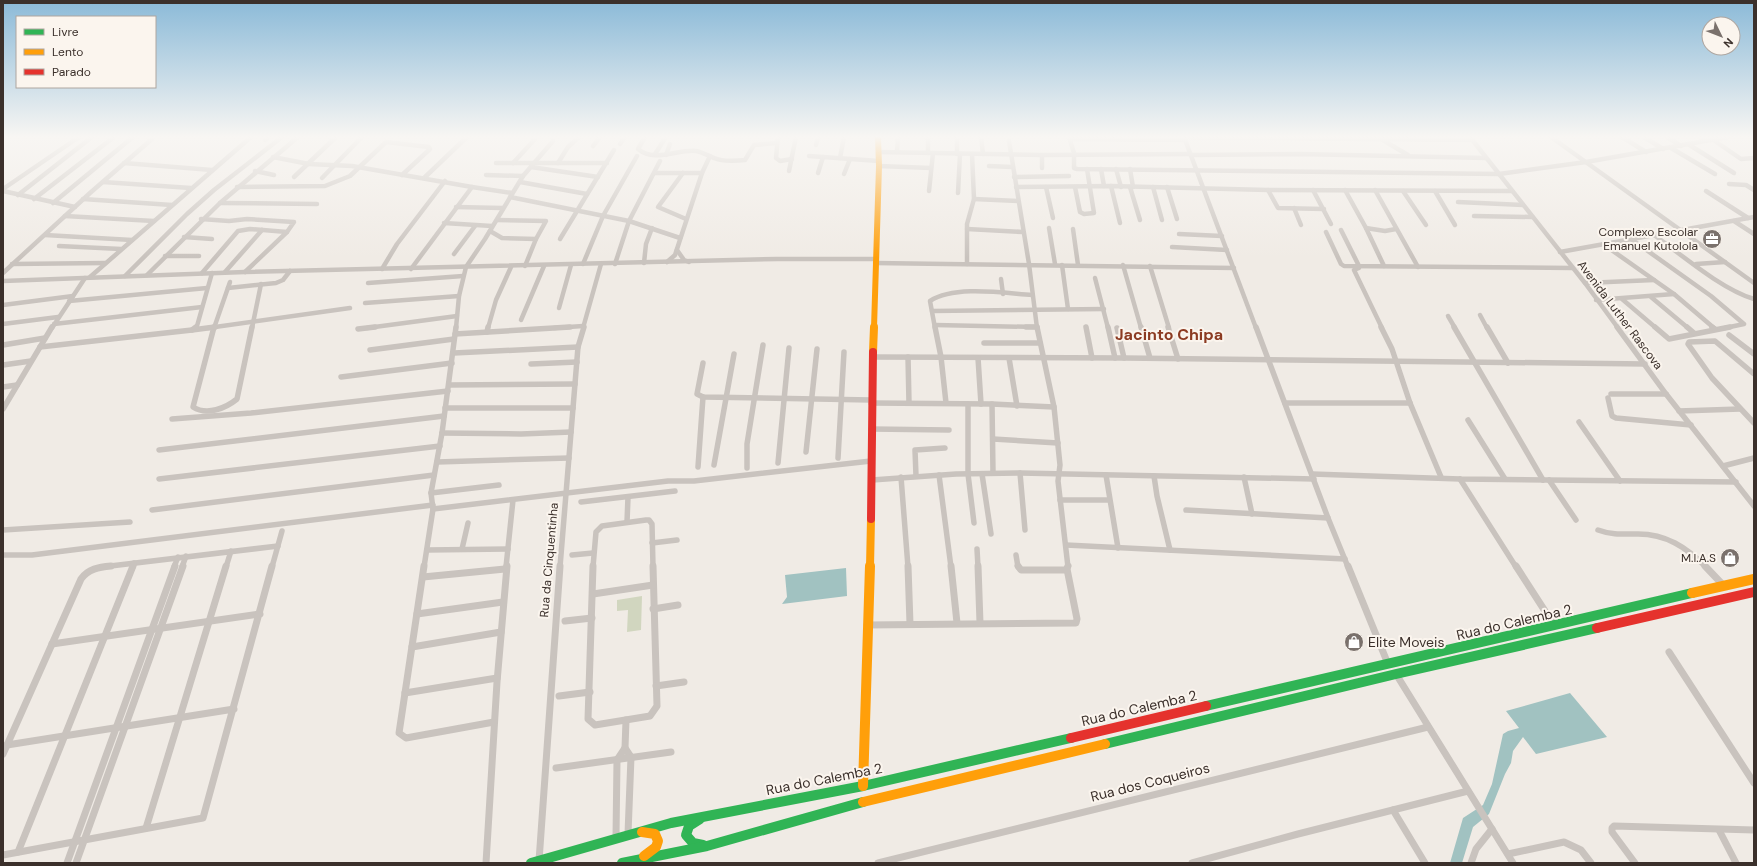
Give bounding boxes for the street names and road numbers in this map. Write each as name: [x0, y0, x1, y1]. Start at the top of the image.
street label: Avenida Luther Rascova: [1574, 257, 1666, 373]
street label: Rua da Cinquentinha: [536, 502, 562, 618]
street label: Rua do Calemba 2: [1455, 600, 1573, 644]
street label: Rua do Calemba 2: [1080, 686, 1198, 730]
street label: Rua dos Coqueiros: [1089, 758, 1211, 806]
street label: Rua do Calemba 2: [764, 759, 884, 799]

